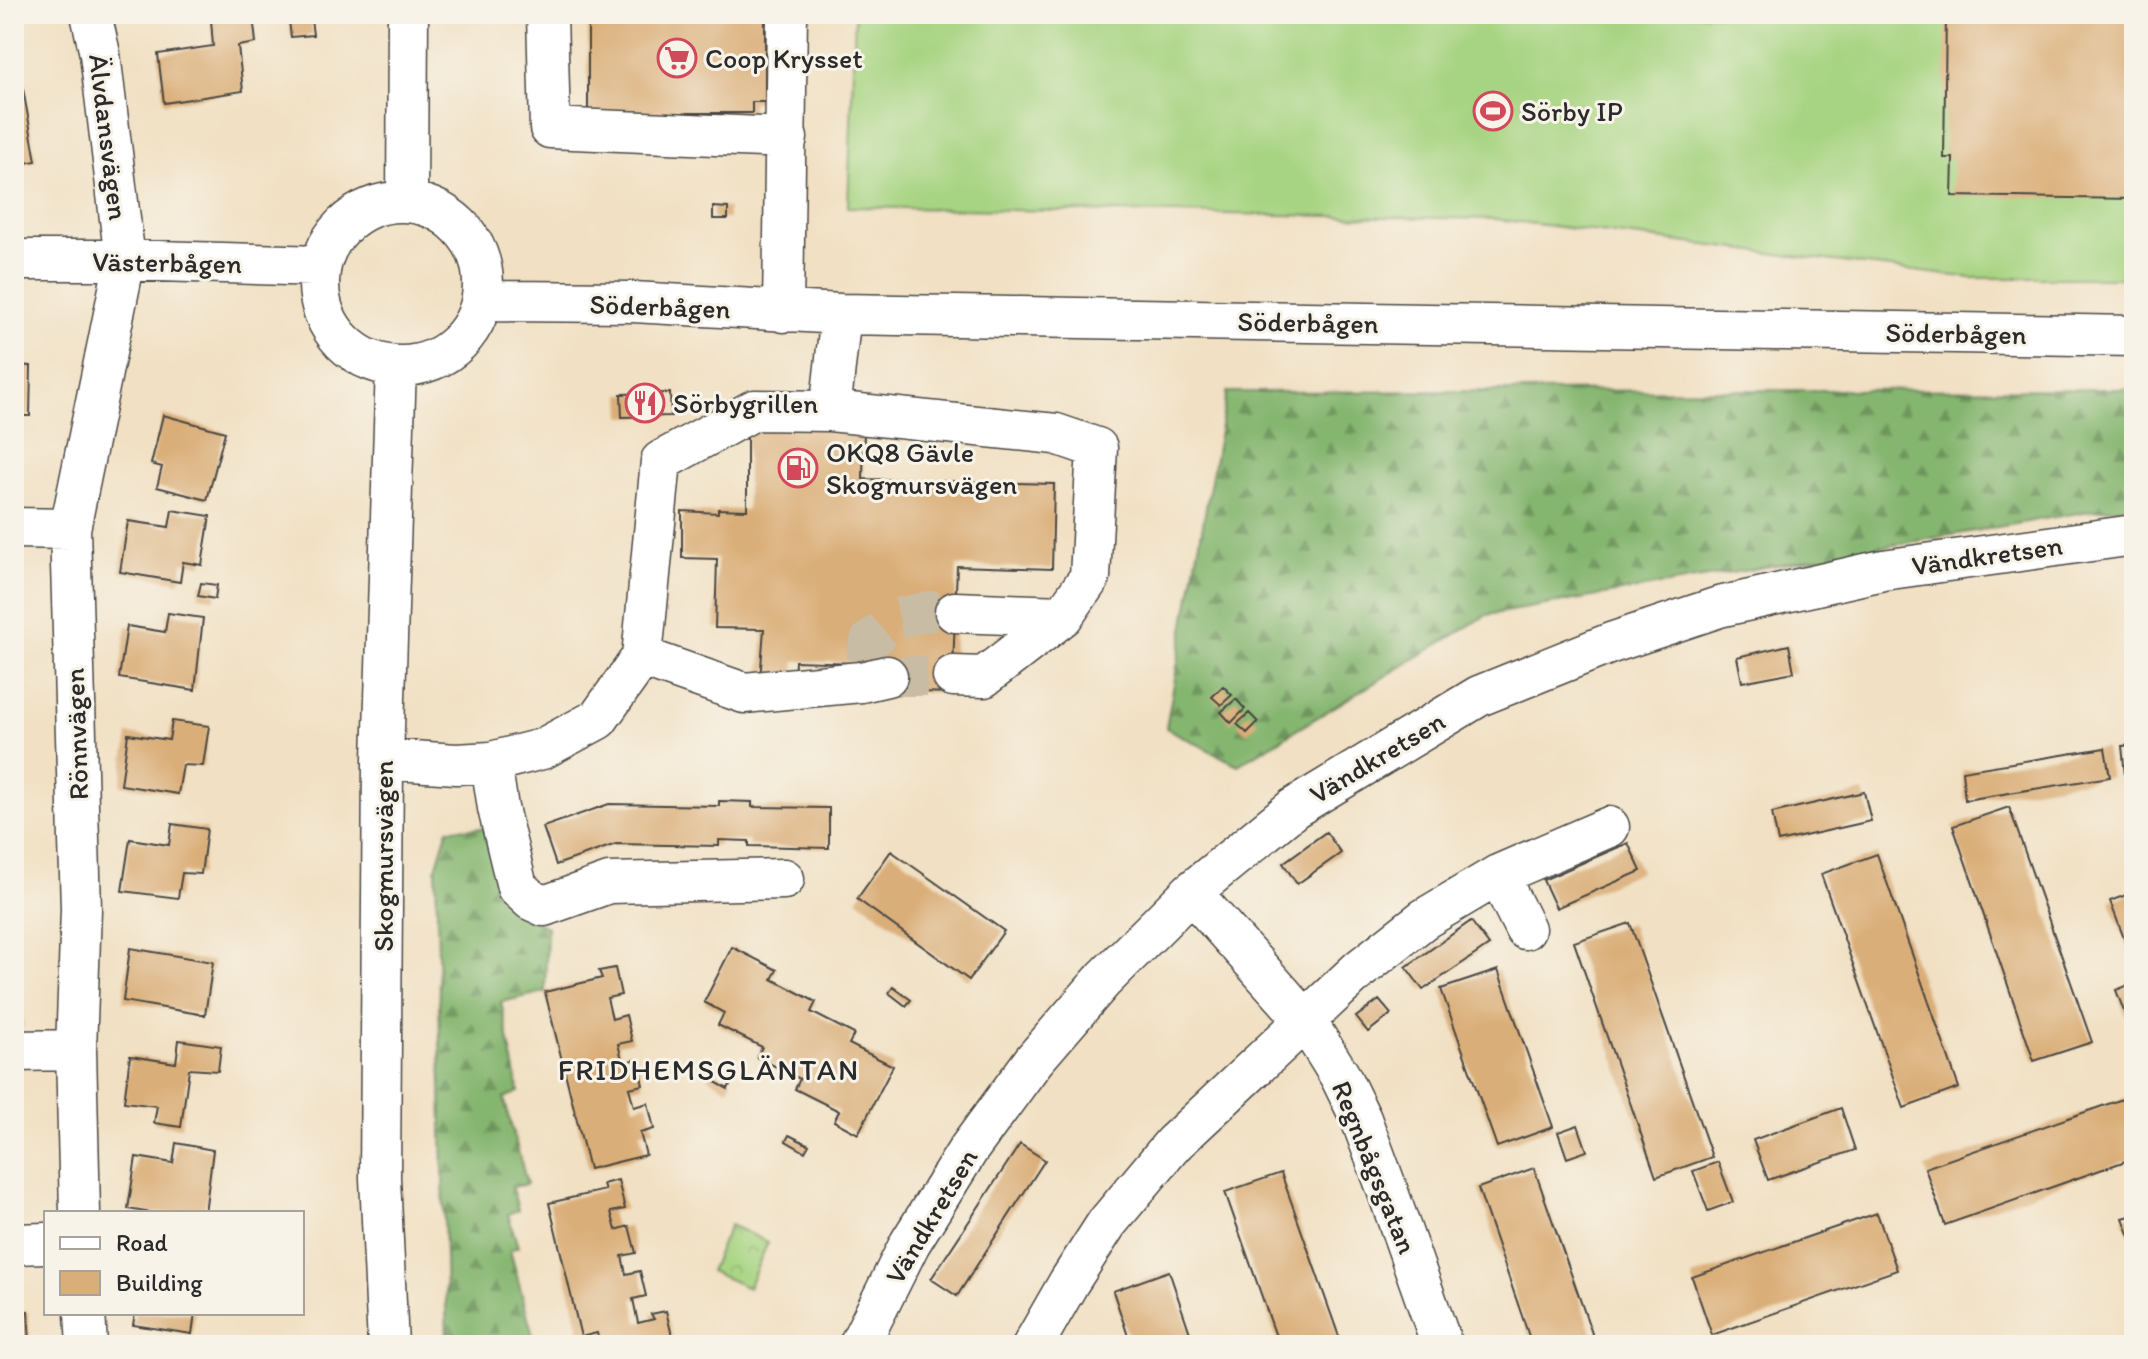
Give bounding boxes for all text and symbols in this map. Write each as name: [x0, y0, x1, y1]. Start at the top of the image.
supermarket icon: Coop Krysset: [656, 37, 698, 79]
place label: Coop Krysset: [705, 41, 863, 75]
street label: Älvdansvägen: [82, 52, 136, 222]
sports icon: Sörby IP: [1472, 90, 1514, 132]
place label: Sörby IP: [1521, 94, 1623, 128]
street label: Västerbågen: [92, 244, 242, 280]
street label: Söderbågen: [589, 287, 731, 325]
street label: Söderbågen: [1237, 304, 1379, 340]
street label: Söderbågen: [1885, 315, 2027, 351]
restaurant icon: Sörbygrillen: [624, 382, 666, 424]
place label: Sörbygrillen: [673, 386, 818, 420]
place label: OKQ8 Gävle Skogmursvägen: [826, 435, 1017, 501]
fuel station icon: OKQ8 Gävle Skogmursvägen: [777, 447, 819, 489]
street label: Vändkretsen: [1909, 528, 2065, 582]
street label: Rönnvägen: [57, 667, 95, 801]
street label: Vändkretsen: [1303, 703, 1451, 811]
street label: Skogmursvägen: [366, 760, 400, 952]
district label: FRIDHEMSGLÄNTAN: [558, 1051, 860, 1088]
street label: Regnbågsgatan: [1325, 1076, 1425, 1258]
street label: Vändkretsen: [877, 1142, 985, 1290]
legend: [44, 1211, 304, 1315]
text: Road: [116, 1228, 168, 1257]
text: Building: [116, 1268, 203, 1297]

